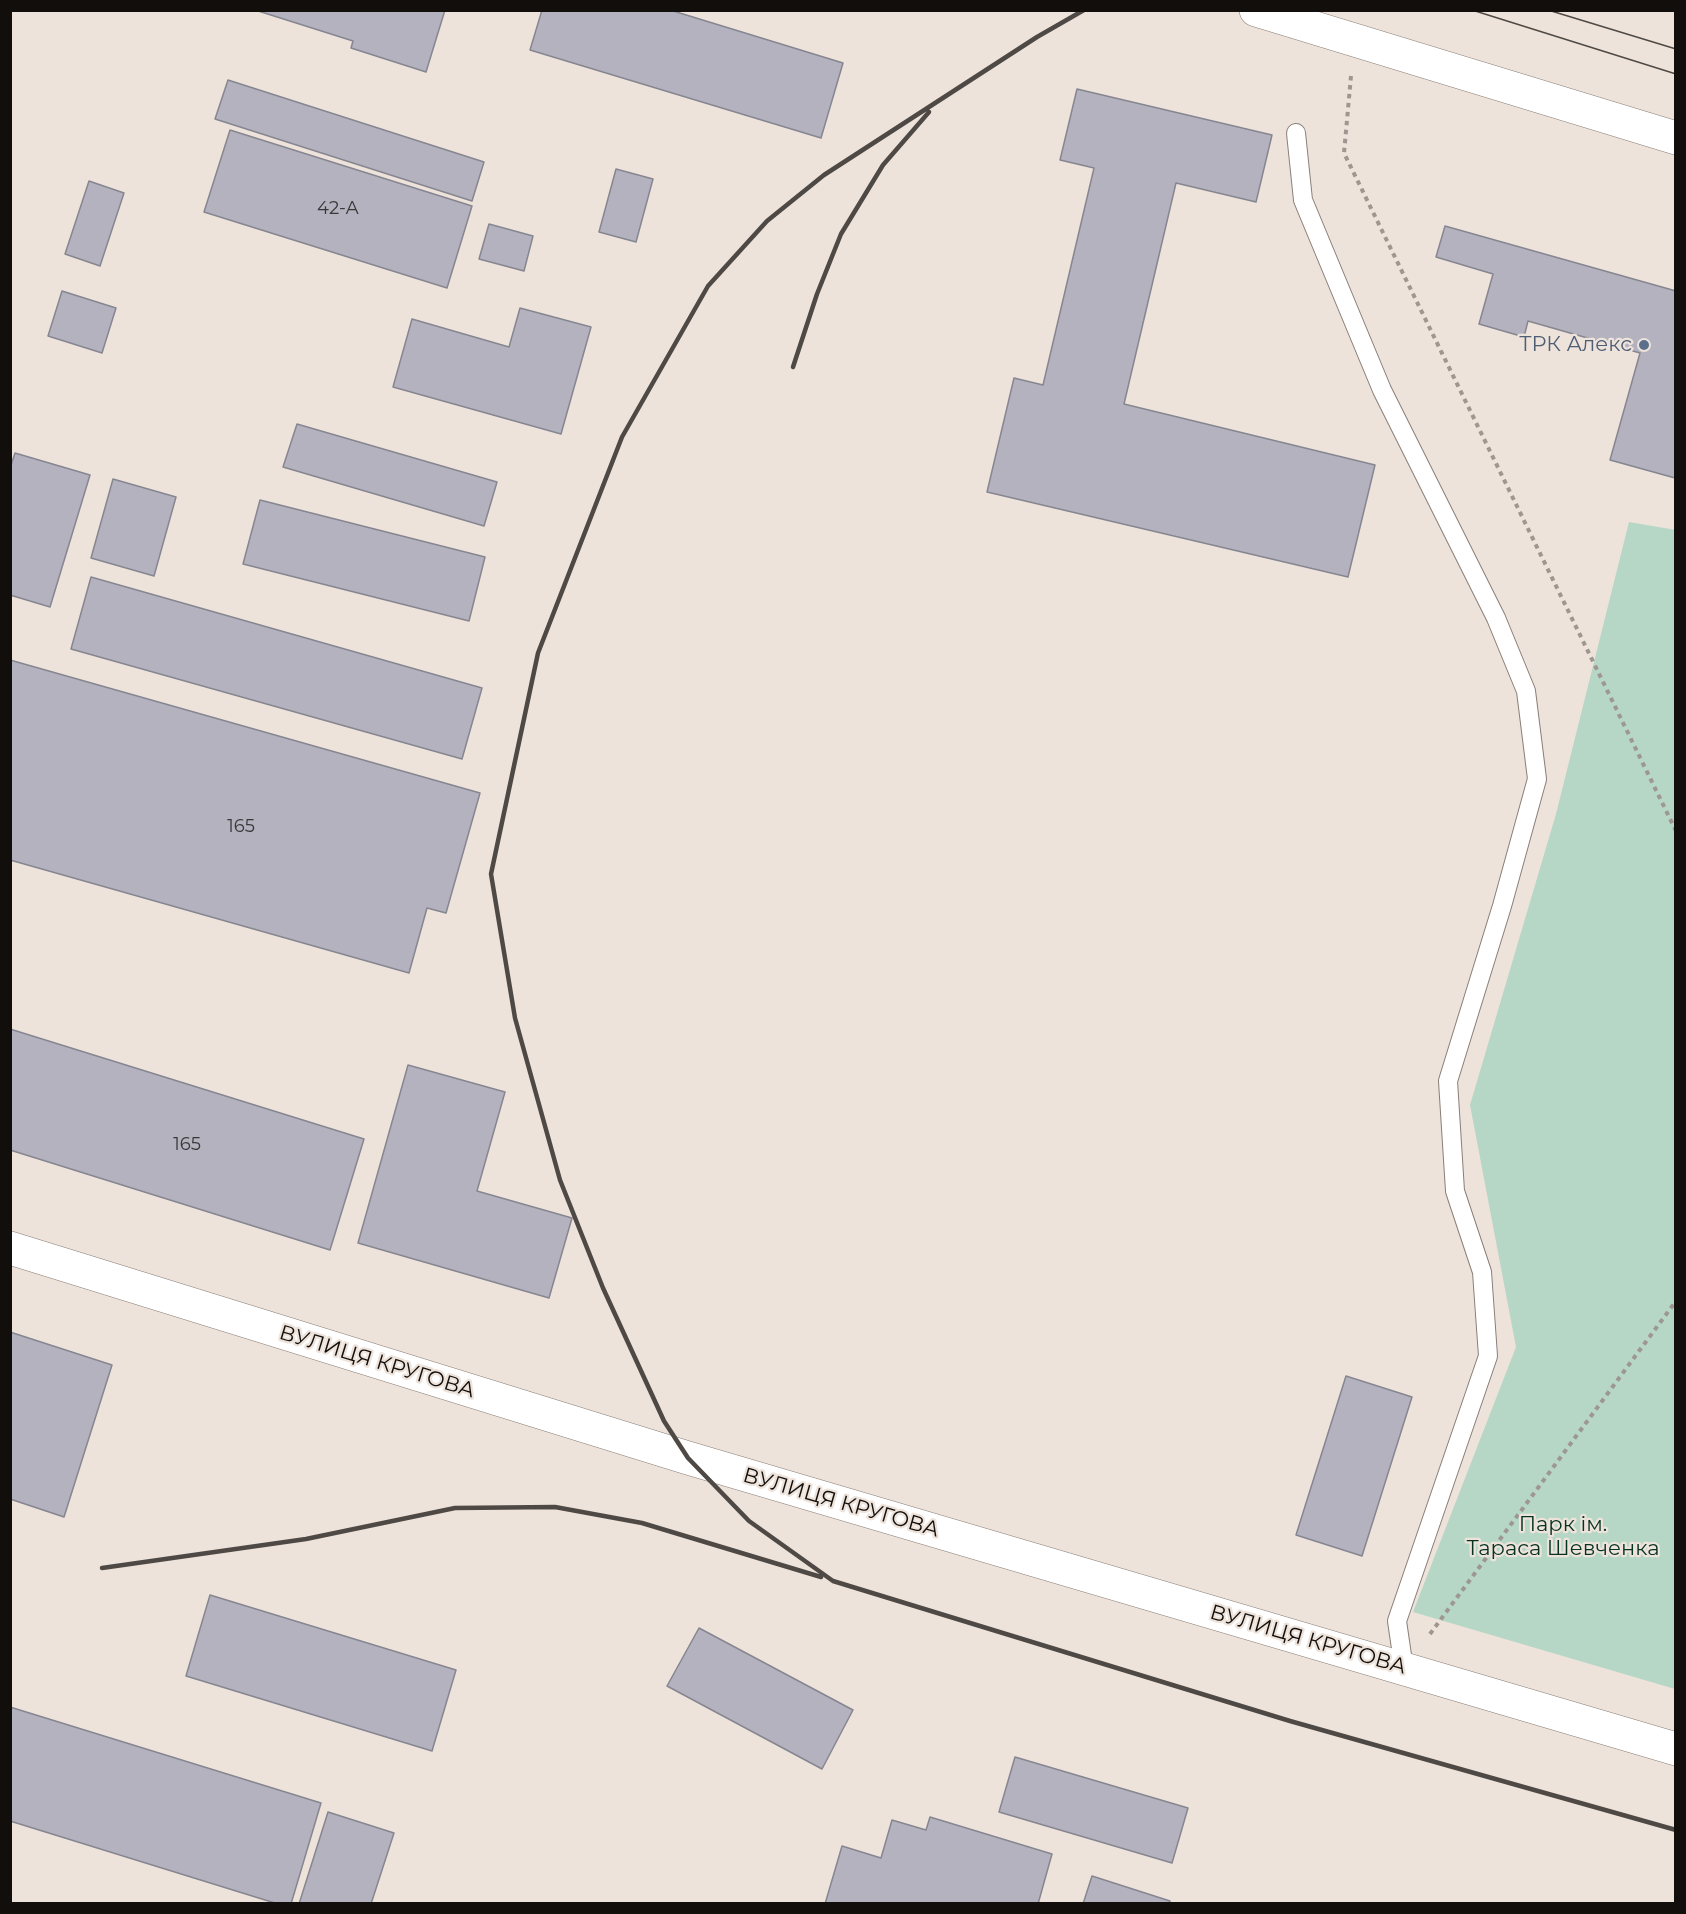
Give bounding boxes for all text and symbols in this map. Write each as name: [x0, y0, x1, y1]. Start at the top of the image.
house number: 42-А: [317, 198, 359, 220]
place label: ТРК Алекс: [1519, 332, 1632, 358]
marker: ТРК Алекс: [1637, 338, 1651, 352]
house number: 165: [227, 816, 255, 838]
house number: 165: [173, 1134, 201, 1156]
street label: ВУЛИЦЯ КРУГОВА: [276, 1320, 478, 1404]
street label: ВУЛИЦЯ КРУГОВА: [740, 1463, 942, 1543]
park label: Парк ім. Тараса Шевченка: [1467, 1512, 1659, 1562]
street label: ВУЛИЦЯ КРУГОВА: [1207, 1600, 1409, 1680]

